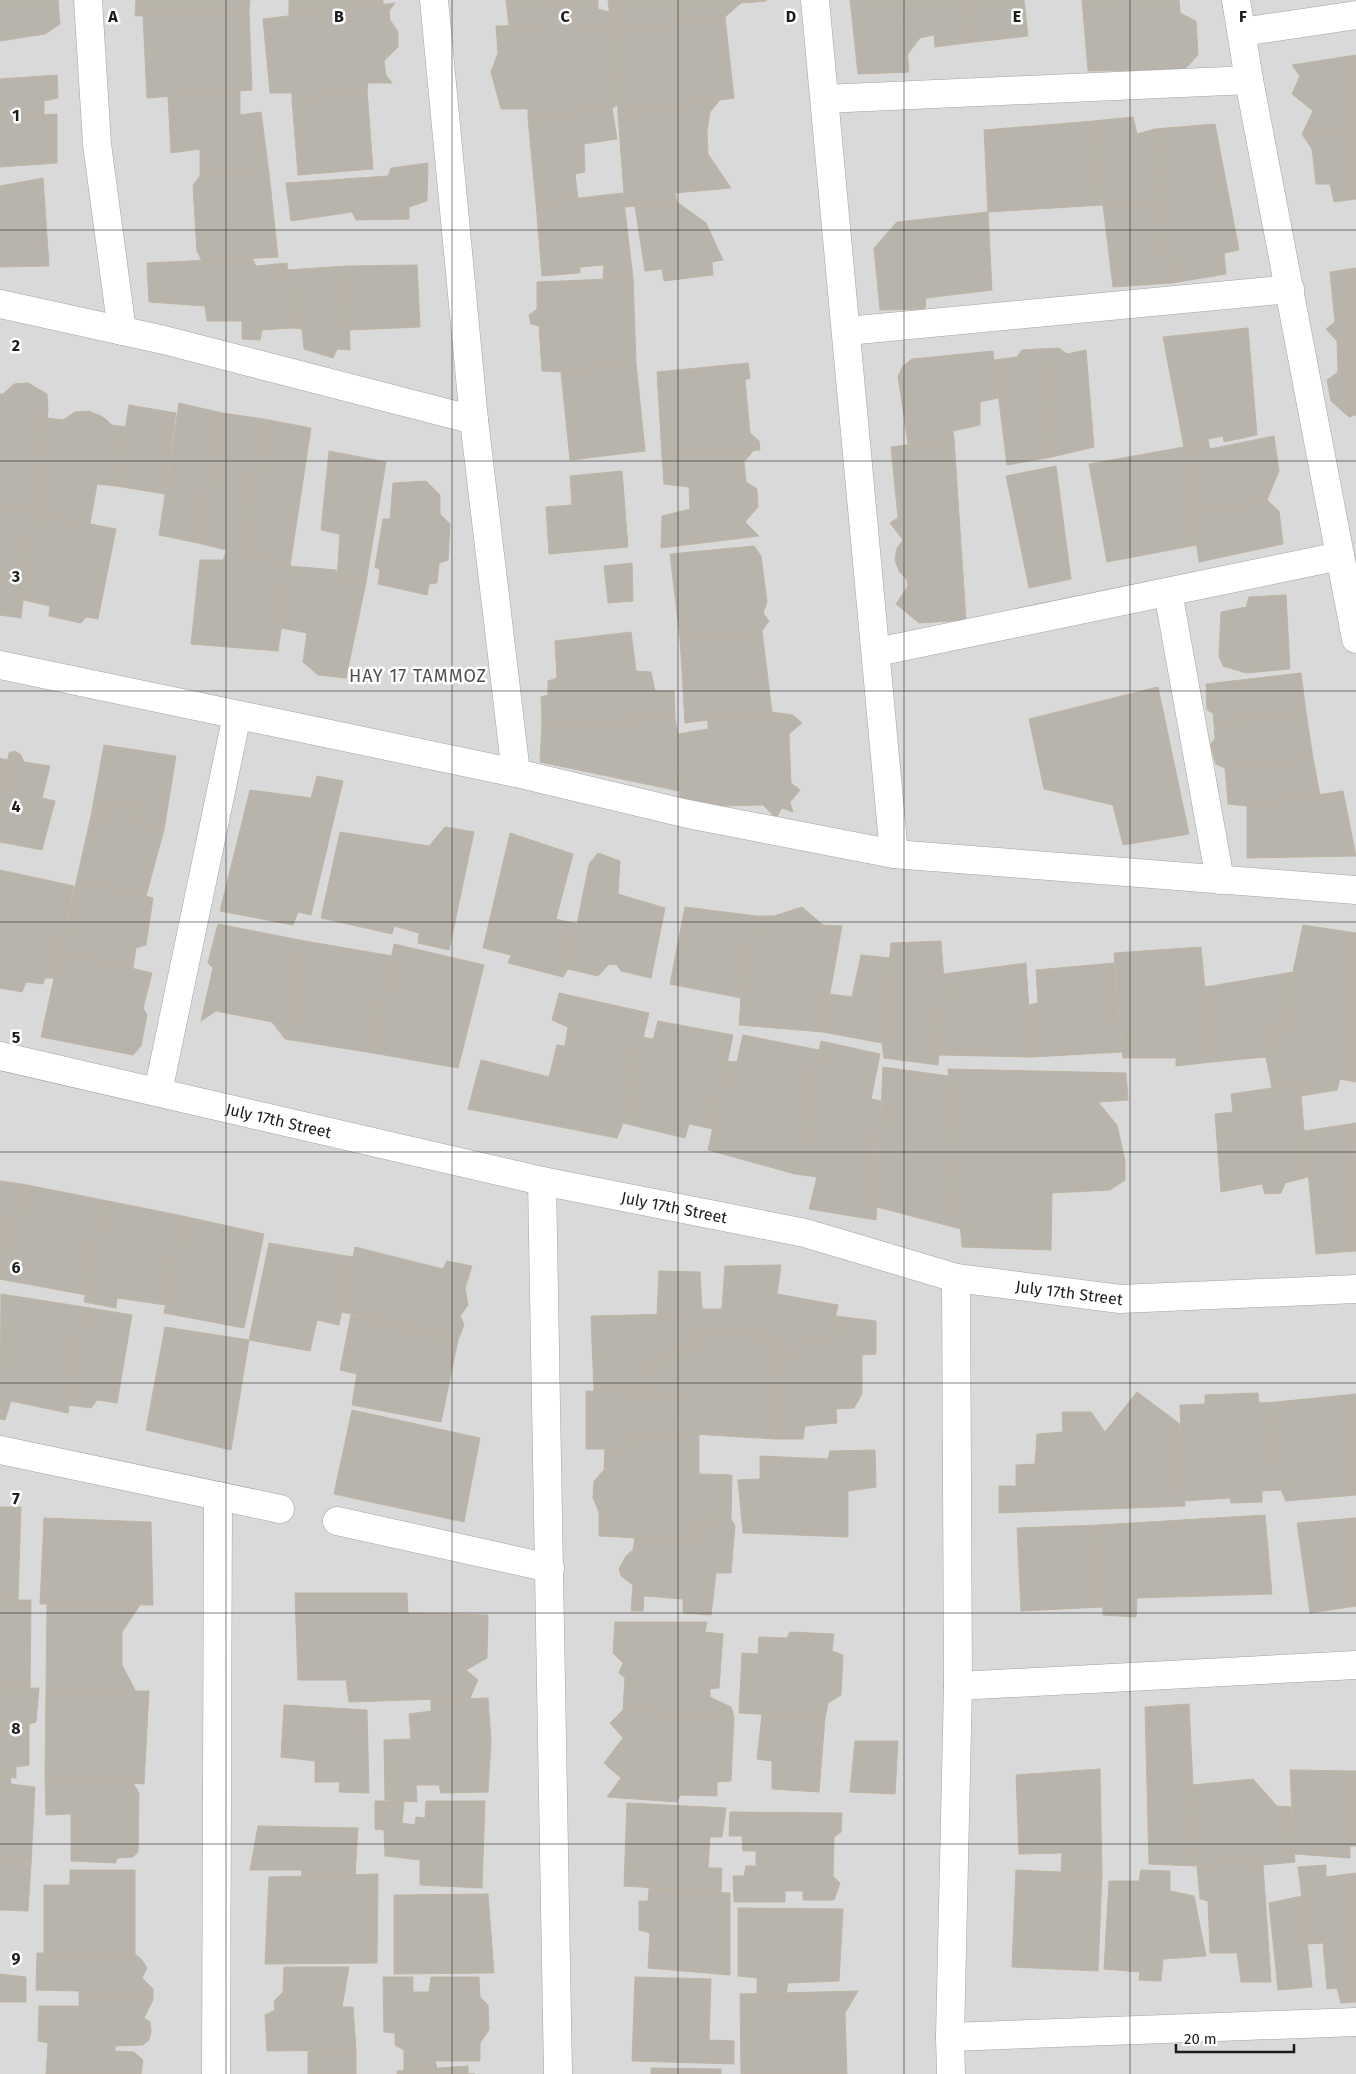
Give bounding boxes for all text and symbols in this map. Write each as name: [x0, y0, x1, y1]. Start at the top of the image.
text: A: [107, 7, 118, 26]
text: B: [334, 7, 344, 26]
text: C: [560, 7, 570, 26]
text: D: [786, 7, 796, 26]
text: E: [1013, 7, 1021, 26]
text: F: [1239, 7, 1247, 26]
text: 1: [12, 106, 20, 125]
text: 2: [12, 336, 20, 355]
text: 3: [11, 567, 20, 586]
district label: HAY 17 TAMMOZ: [349, 665, 487, 687]
text: 4: [11, 797, 21, 816]
text: 5: [12, 1028, 21, 1047]
street label: July 17th Street: [224, 1099, 333, 1142]
street label: July 17th Street: [619, 1188, 729, 1227]
text: 6: [11, 1258, 21, 1277]
street label: July 17th Street: [1014, 1277, 1124, 1309]
text: 7: [12, 1489, 20, 1508]
text: 8: [11, 1719, 21, 1738]
text: 9: [12, 1949, 21, 1968]
scale bar: [1176, 2022, 1294, 2054]
text: 20 m: [1184, 2030, 1217, 2048]

